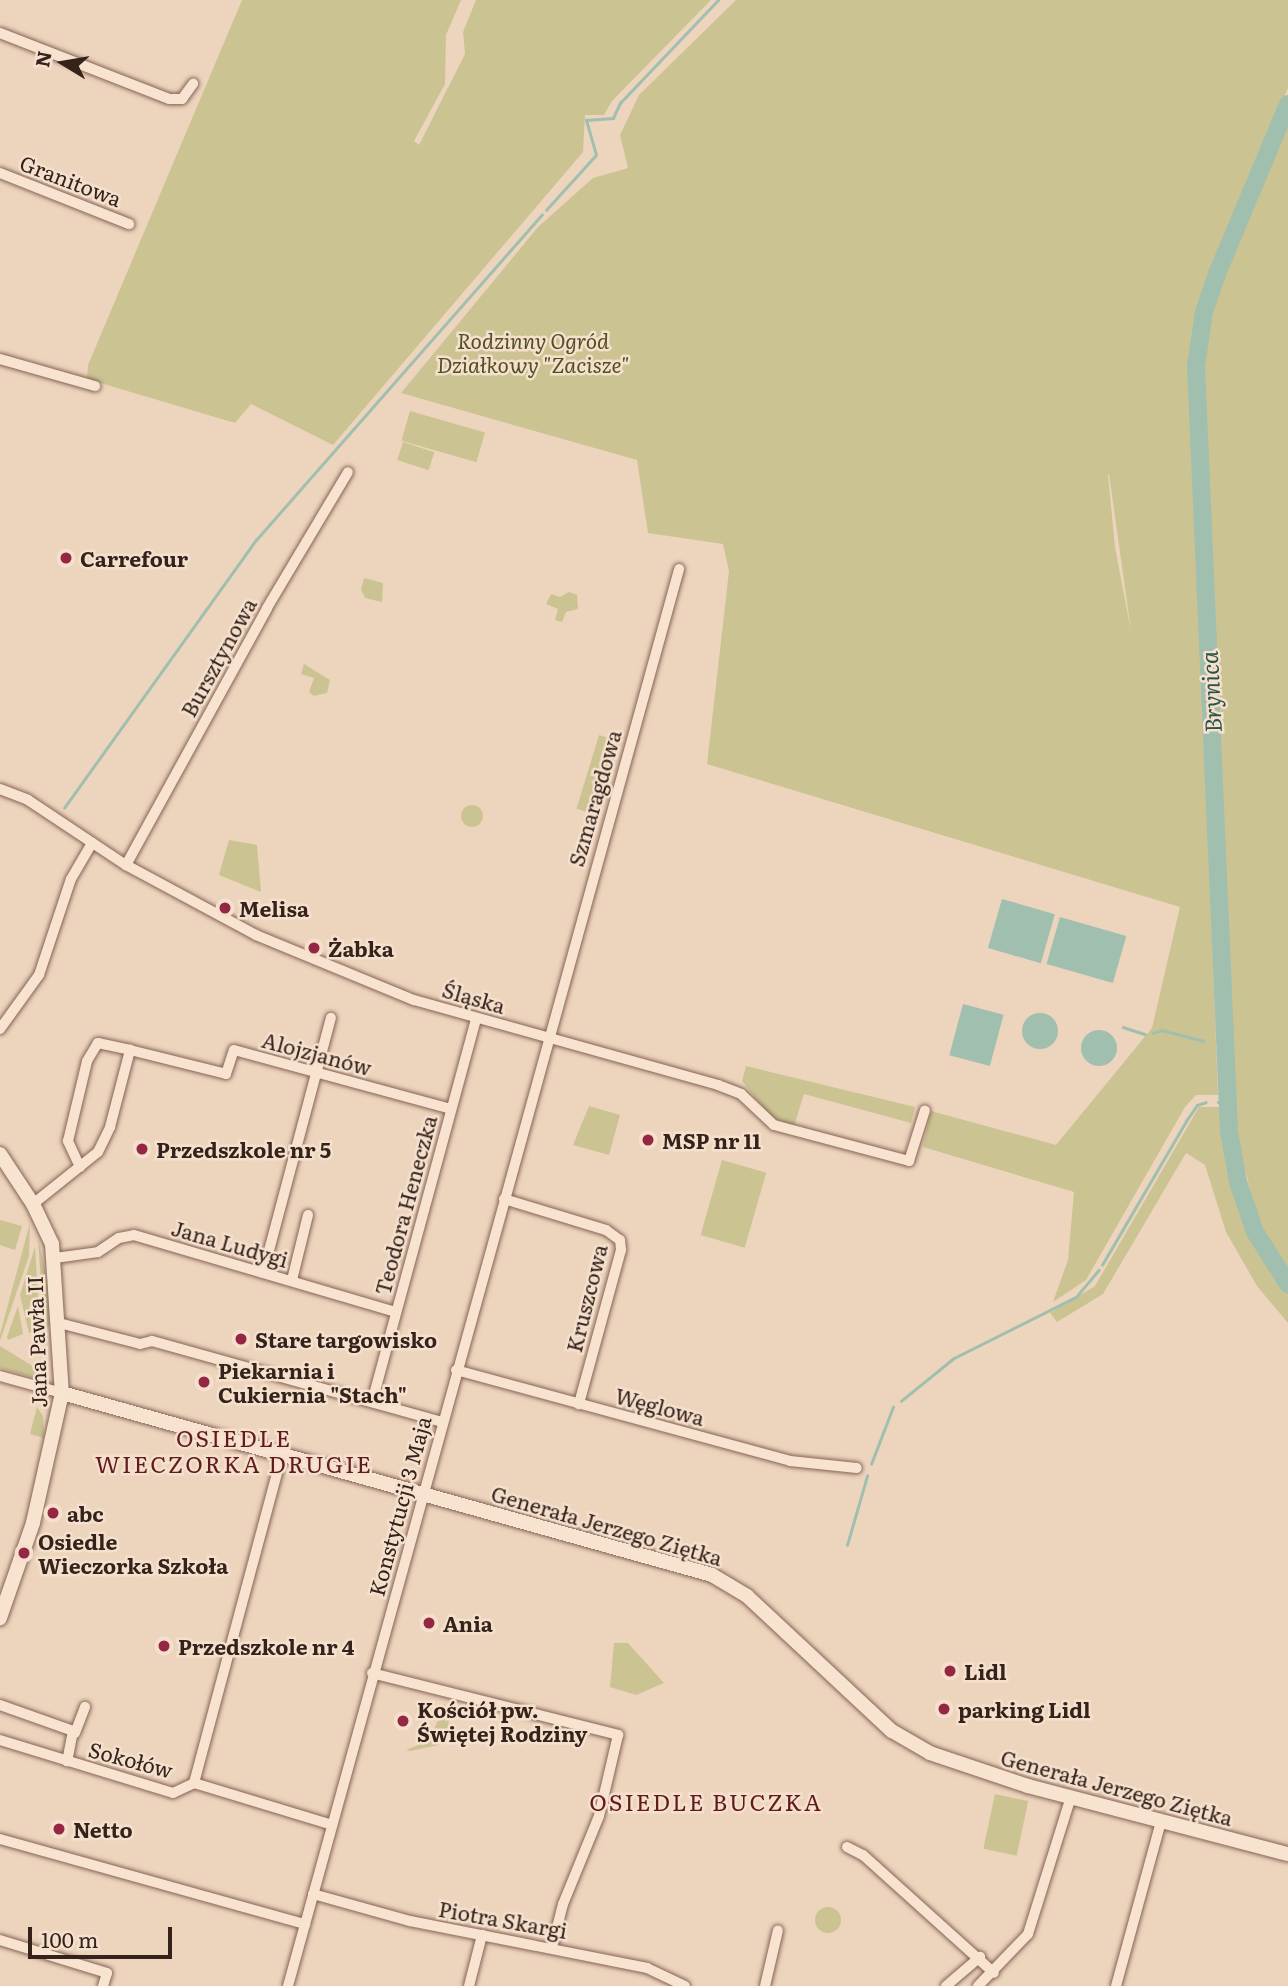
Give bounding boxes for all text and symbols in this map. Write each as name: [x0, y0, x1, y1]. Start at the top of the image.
north arrow: [28, 28, 98, 98]
text: N: [27, 48, 58, 70]
street label: Granitowa: [17, 149, 125, 211]
park label: Rodzinny Ogród Działkowy "Zacisze": [437, 327, 629, 377]
place label: Carrefour: [80, 545, 188, 571]
marker: Carrefour: [58, 550, 74, 566]
street label: Bursztynowa: [175, 593, 261, 721]
water label: Brynica: [1194, 650, 1226, 734]
street label: Szmaragdowa: [562, 727, 626, 869]
place label: Melisa: [239, 895, 309, 921]
marker: Melisa: [217, 900, 233, 916]
place label: Żabka: [328, 935, 394, 961]
marker: Żabka: [306, 940, 322, 956]
street label: Śląska: [440, 976, 508, 1018]
street label: Alojzjanów: [259, 1026, 375, 1080]
street label: Teodora Heneczka: [369, 1112, 441, 1298]
place label: MSP nr 11: [662, 1127, 761, 1153]
marker: MSP nr 11: [640, 1132, 656, 1148]
place label: Przedszkole nr 5: [156, 1136, 331, 1162]
marker: Przedszkole nr 5: [134, 1141, 150, 1157]
street label: Jana Ludygi: [169, 1214, 291, 1272]
street label: Kruszcowa: [560, 1241, 612, 1355]
street label: Jana Pawła II: [21, 1276, 51, 1408]
place label: Stare targowisko: [255, 1326, 437, 1352]
marker: Stare targowisko: [233, 1331, 249, 1347]
place label: Piekarnia i Cukiernia "Stach": [218, 1357, 407, 1407]
marker: Piekarnia i Cukiernia "Stach": [196, 1374, 212, 1390]
street label: Węglowa: [613, 1382, 707, 1430]
street label: Konstytucji 3 Maja: [363, 1413, 435, 1599]
district label: OSIEDLE WIECZORKA DRUGIE: [97, 1423, 371, 1477]
street label: Generała Jerzego Ziętka: [489, 1480, 725, 1570]
place label: abc: [67, 1500, 104, 1526]
marker: abc: [45, 1505, 61, 1521]
place label: Osiedle Wieczorka Szkoła: [38, 1528, 228, 1578]
marker: Osiedle Wieczorka Szkoła: [16, 1545, 32, 1561]
place label: Ania: [443, 1610, 493, 1636]
marker: Ania: [421, 1615, 437, 1631]
place label: Przedszkole nr 4: [178, 1633, 354, 1659]
marker: Przedszkole nr 4: [156, 1638, 172, 1654]
place label: Lidl: [964, 1658, 1007, 1684]
marker: Lidl: [942, 1663, 958, 1679]
place label: Kościół pw. Świętej Rodziny: [417, 1696, 587, 1746]
place label: parking Lidl: [958, 1696, 1091, 1722]
marker: parking Lidl: [936, 1701, 952, 1717]
marker: Kościół pw. Świętej Rodziny: [395, 1713, 411, 1729]
street label: Sokołów: [86, 1736, 176, 1782]
street label: Generała Jerzego Ziętka: [998, 1744, 1236, 1830]
district label: OSIEDLE BUCZKA: [591, 1787, 821, 1815]
place label: Netto: [73, 1816, 133, 1842]
marker: Netto: [51, 1821, 67, 1837]
street label: Piotra Skargi: [437, 1895, 569, 1943]
scale bar: [32, 1912, 175, 1956]
text: 100 m: [41, 1923, 98, 1954]

